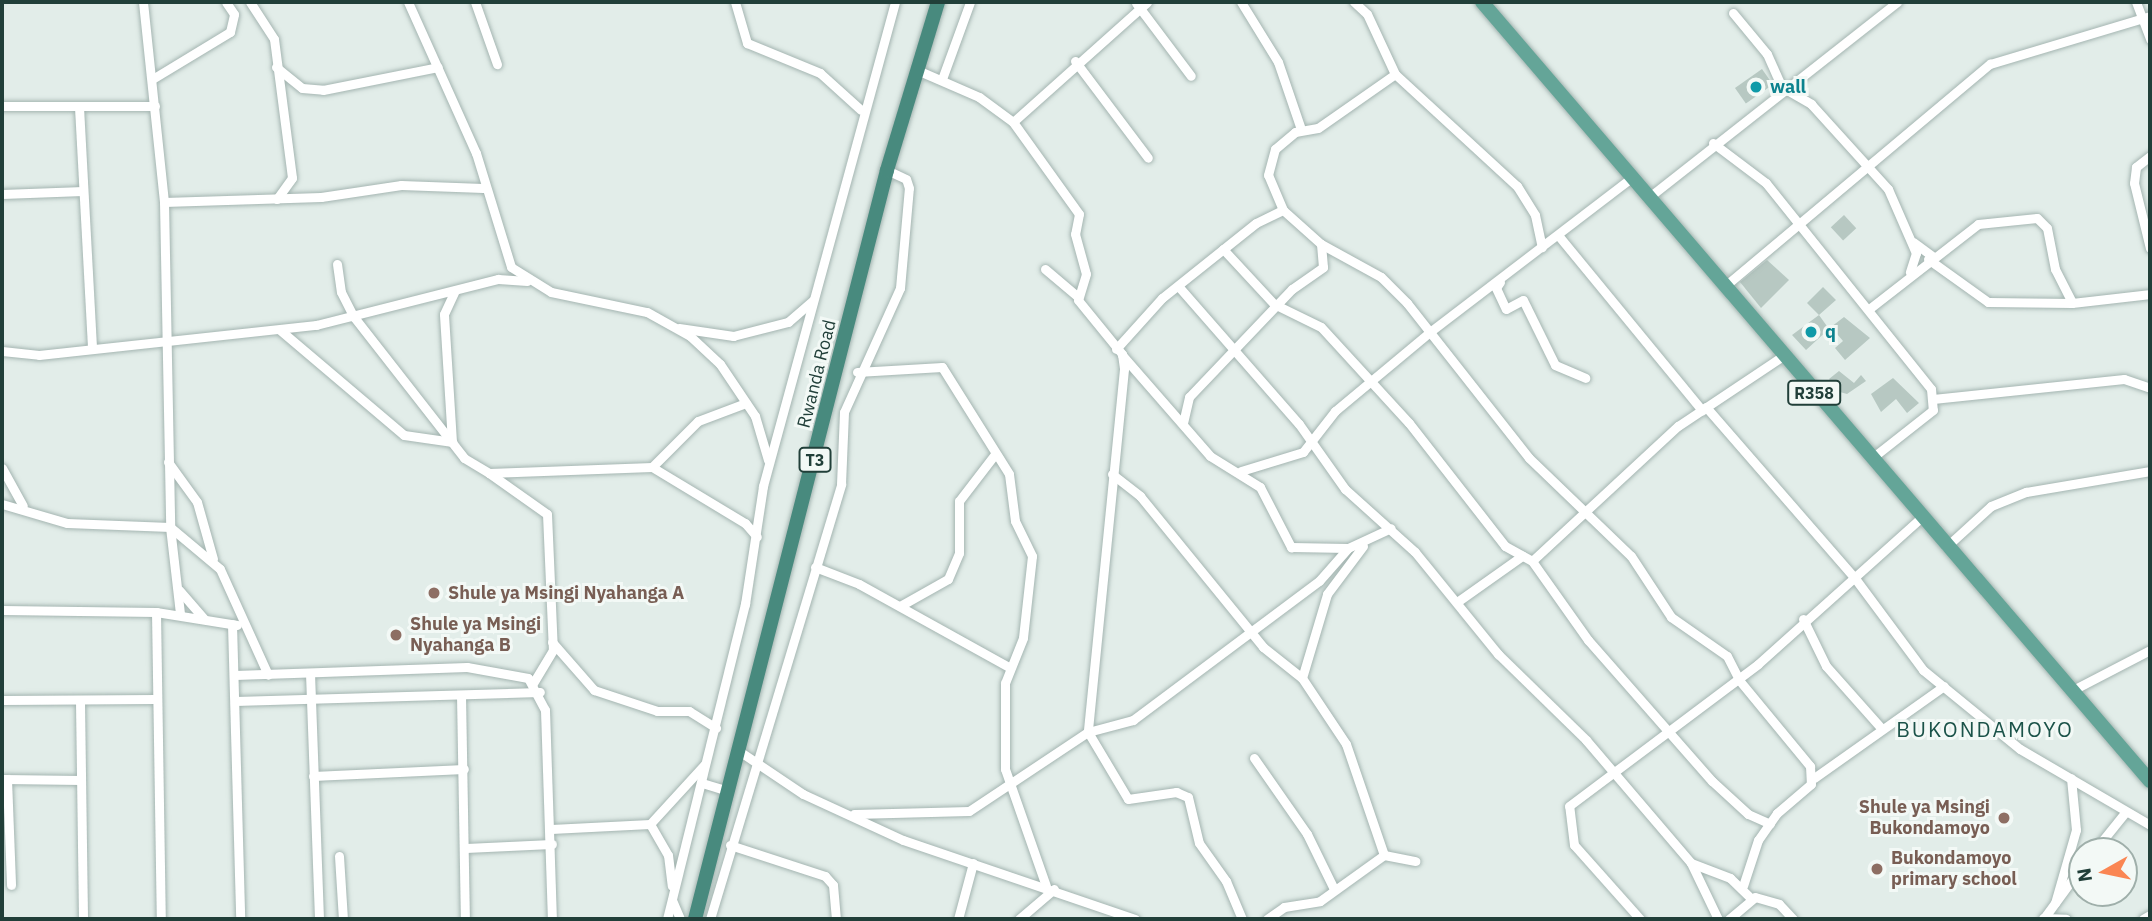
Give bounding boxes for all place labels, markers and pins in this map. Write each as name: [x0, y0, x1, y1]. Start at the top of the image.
place label: wall: [1770, 76, 1806, 98]
marker: wall: [1748, 79, 1764, 95]
place label: q: [1825, 321, 1836, 343]
marker: q: [1803, 324, 1819, 340]
place label: Shule ya Msingi Nyahanga A: [448, 582, 684, 604]
marker: Shule ya Msingi Nyahanga A: [426, 585, 442, 601]
place label: Shule ya Msingi Nyahanga B: [410, 614, 541, 656]
marker: Shule ya Msingi Nyahanga B: [388, 627, 404, 643]
place label: Shule ya Msingi Bukondamoyo: [1859, 797, 1990, 840]
marker: Shule ya Msingi Bukondamoyo: [1996, 810, 2012, 826]
place label: Bukondamoyo primary school: [1891, 848, 2017, 890]
marker: Bukondamoyo primary school: [1869, 861, 1885, 877]

